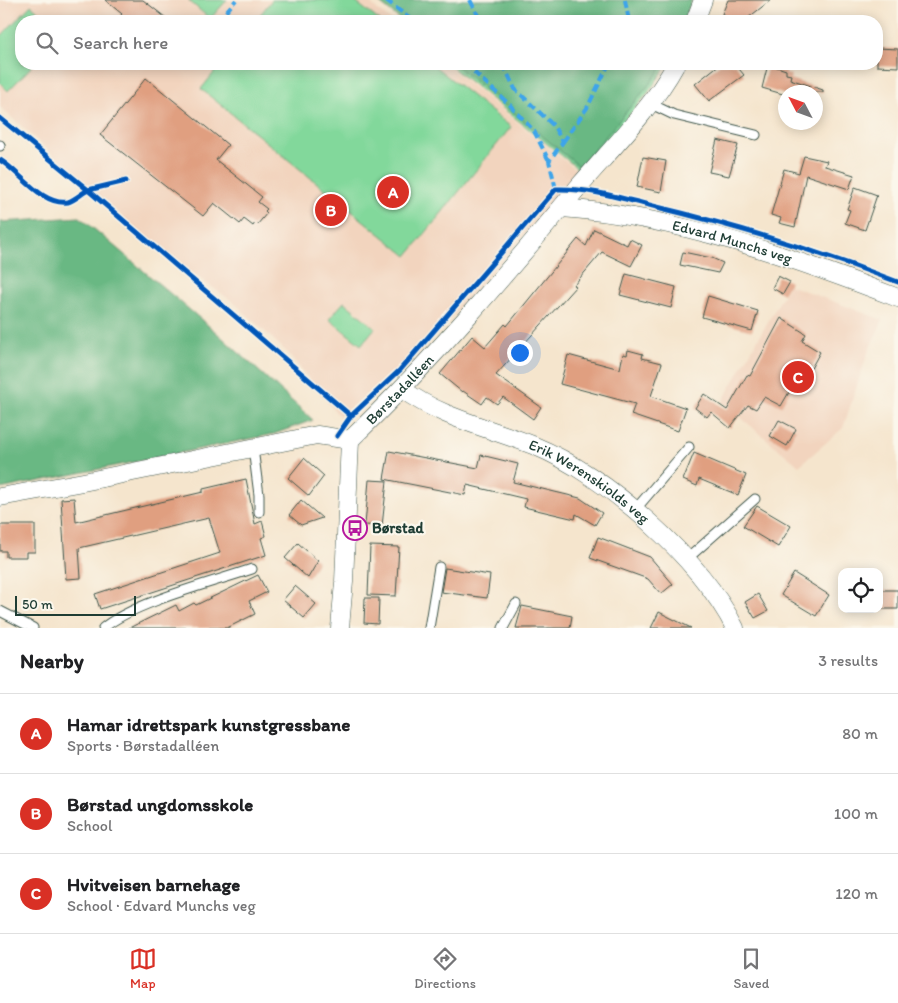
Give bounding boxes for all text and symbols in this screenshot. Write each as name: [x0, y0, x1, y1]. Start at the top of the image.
search box: [15, 15, 883, 70]
icon: search: [33, 29, 61, 57]
text: Search here: [73, 31, 168, 54]
north arrow: [778, 85, 823, 130]
pin: A: [377, 173, 409, 211]
pin: B: [315, 191, 347, 229]
street label: Edvard Munchs veg: [671, 216, 795, 268]
your location: [507, 340, 533, 366]
street label: Børstadalléen: [362, 350, 438, 428]
pin: C: [782, 358, 814, 396]
street label: Erik Werenskiolds veg: [526, 436, 653, 527]
bus stop icon: Børstad: [342, 515, 368, 541]
place label: Børstad: [372, 519, 424, 537]
map controls: [838, 568, 883, 613]
button: locate: [838, 568, 883, 613]
scale bar: [15, 593, 136, 616]
text: 50 m: [22, 596, 53, 613]
text: Nearby: [20, 648, 84, 673]
text: 3 results: [818, 651, 878, 670]
text: Hamar idrettspark kunstgressbane: [67, 713, 350, 736]
text: A: [31, 724, 41, 743]
text: 80 m: [842, 724, 878, 743]
text: Sports · Børstadalléen: [67, 736, 219, 755]
text: Børstad ungdomsskole: [67, 793, 253, 816]
text: B: [31, 804, 41, 823]
text: 100 m: [834, 804, 878, 823]
text: School: [67, 816, 113, 835]
text: Hvitveisen barnehage: [67, 873, 240, 896]
text: C: [31, 884, 41, 903]
text: 120 m: [835, 884, 878, 903]
text: School · Edvard Munchs veg: [67, 896, 256, 915]
tab: Map: [129, 945, 157, 992]
tab: Directions: [414, 945, 476, 992]
tab: Saved: [733, 945, 769, 992]

